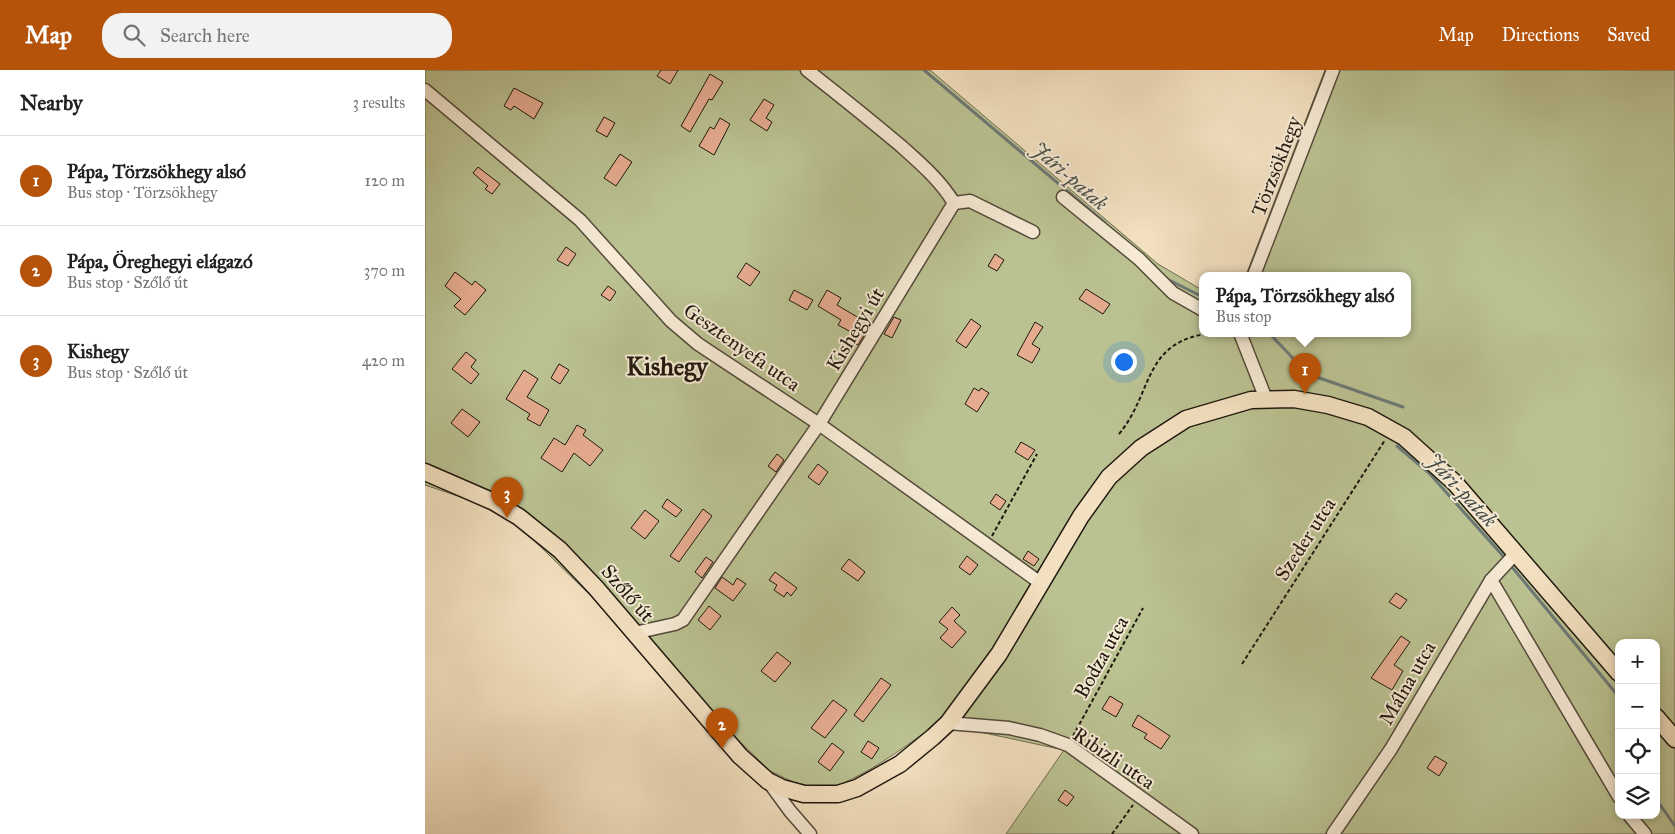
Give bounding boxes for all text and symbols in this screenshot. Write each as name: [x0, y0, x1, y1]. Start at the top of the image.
search box: [102, 13, 452, 58]
text: Map: [25, 20, 72, 50]
icon: search: [120, 21, 148, 49]
text: Search here: [160, 24, 250, 47]
text: Map: [1438, 24, 1474, 46]
text: Directions: [1502, 24, 1579, 46]
text: Saved: [1607, 24, 1650, 46]
text: Nearby: [20, 90, 83, 116]
text: 3 results: [352, 93, 405, 112]
street label: Törzsökhegy: [1246, 112, 1307, 220]
water label: Jári-patak: [1026, 135, 1114, 217]
text: Pápa, Törzsökhegy alsó: [67, 160, 246, 183]
text: 1: [33, 171, 39, 190]
text: 120 m: [365, 171, 405, 190]
text: Bus stop · Törzsökhegy: [67, 183, 217, 202]
text: Pápa, Öreghegyi elágazó: [67, 250, 253, 273]
text: 2: [32, 261, 40, 280]
text: 370 m: [364, 261, 405, 280]
popup: [1199, 272, 1411, 337]
text: Bus stop · Szőlő út: [67, 273, 188, 292]
street label: Kishegyi út: [821, 283, 890, 375]
text: Pápa, Törzsökhegy alsó: [1215, 284, 1395, 307]
street label: Gesztenyefa utca: [679, 298, 805, 396]
text: Bus stop: [1215, 307, 1272, 326]
text: Kishegy: [67, 340, 129, 363]
your location: [1111, 349, 1137, 375]
text: 3: [33, 351, 39, 370]
text: 420 m: [362, 351, 405, 370]
district label: Kishegy: [626, 351, 709, 383]
pin: 1: [1289, 353, 1321, 394]
text: Bus stop · Szőlő út: [67, 363, 188, 382]
water label: Jári-patak: [1420, 447, 1503, 533]
pin: 3: [491, 477, 523, 518]
street label: Szeder utca: [1269, 493, 1341, 585]
street label: Szőlő út: [596, 559, 660, 627]
street label: Bodza utca: [1069, 611, 1134, 702]
street label: Málna utca: [1373, 636, 1441, 729]
map controls: [1615, 639, 1660, 819]
button: +: [1615, 639, 1660, 684]
button: −: [1615, 684, 1660, 729]
pin: 2: [706, 708, 738, 749]
street label: Ribizli utca: [1068, 722, 1160, 794]
button: locate: [1615, 729, 1660, 774]
button: layers: [1615, 774, 1660, 819]

